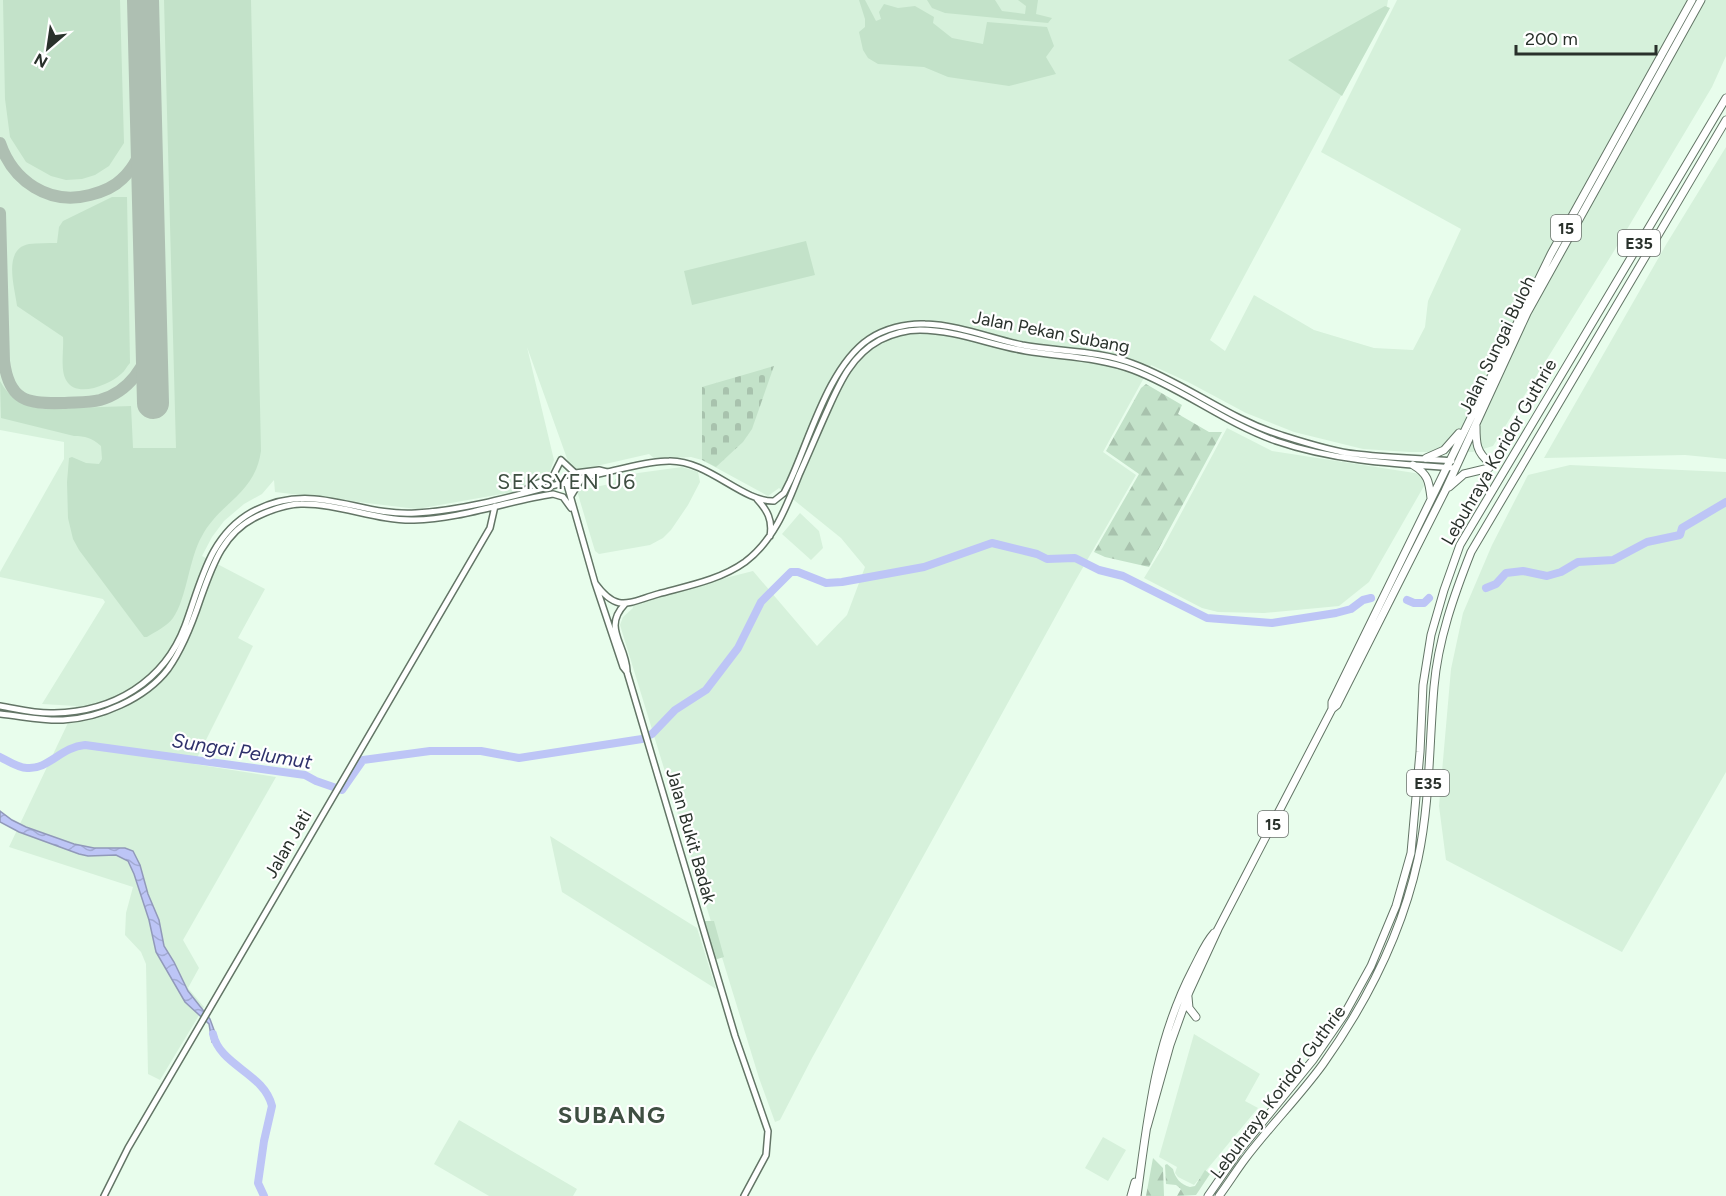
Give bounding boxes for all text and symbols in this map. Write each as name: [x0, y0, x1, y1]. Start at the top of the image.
north arrow: [18, 18, 78, 78]
scale bar: [1516, 18, 1656, 56]
text: 200 m: [1525, 28, 1578, 50]
text: N: [31, 49, 51, 72]
road number: 15: [1551, 215, 1581, 241]
road number: E35: [1618, 230, 1660, 256]
street label: Jalan Sungai Buloh: [1454, 272, 1540, 418]
street label: Jalan Pekan Subang: [970, 306, 1132, 358]
street label: Lebuhraya Koridor Guthrie: [1437, 355, 1561, 549]
district label: SEKSYEN U6: [497, 469, 637, 494]
water label: Sungai Pelumut: [170, 728, 314, 774]
street label: Jalan Bukit Badak: [661, 766, 721, 907]
road number: E35: [1407, 770, 1449, 796]
street label: Jalan Jati: [260, 806, 316, 882]
road number: 15: [1258, 811, 1288, 837]
street label: Lebuhraya Koridor Guthrie: [1206, 1001, 1351, 1183]
district label: SUBANG: [558, 1100, 666, 1129]

